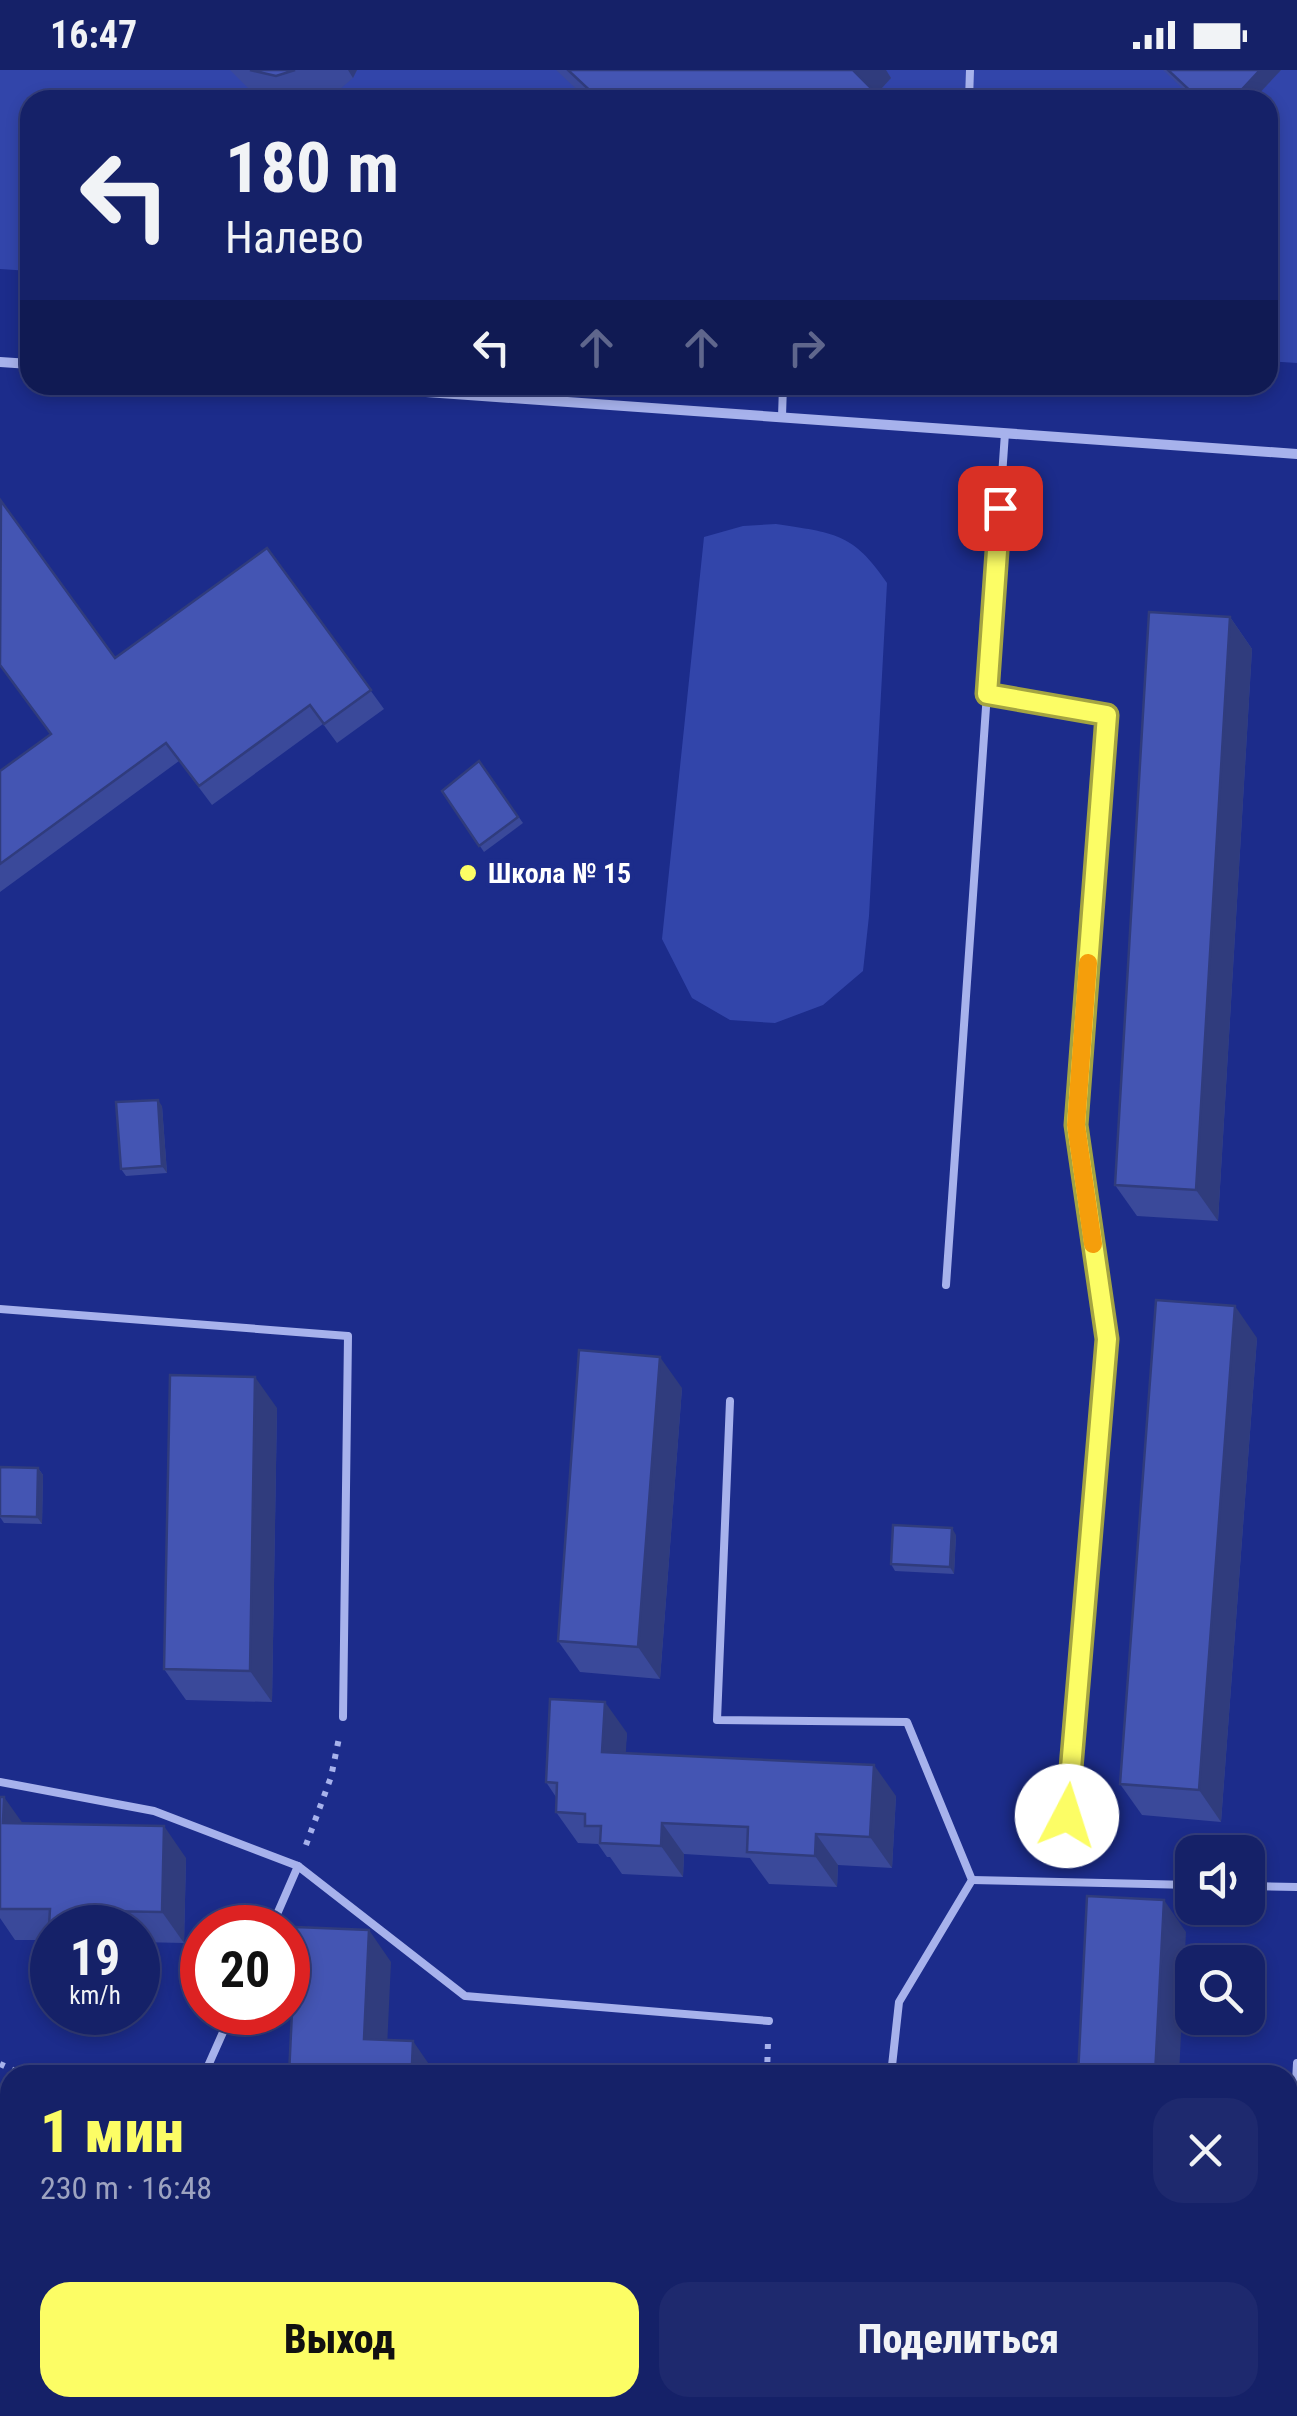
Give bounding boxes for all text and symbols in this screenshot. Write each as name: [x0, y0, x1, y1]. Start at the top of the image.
text: 16:47: [50, 13, 137, 57]
text: 180 m: [225, 127, 399, 209]
icon: left: [60, 130, 190, 260]
text: Налево: [225, 211, 364, 264]
icon: left: [464, 320, 519, 375]
icon: ahead: [569, 320, 624, 375]
icon: ahead: [674, 320, 729, 375]
icon: right: [779, 320, 834, 375]
pin: [958, 466, 1043, 551]
icon: arrive: [973, 481, 1028, 536]
place label: Школа № 15: [488, 857, 631, 890]
marker: Школа № 15: [457, 862, 479, 884]
position arrow: [1015, 1764, 1119, 1868]
map controls: [1175, 1835, 1265, 2035]
button: sound: [1175, 1835, 1265, 1925]
speed limit sign: 20: [180, 1905, 310, 2035]
text: 19: [70, 1929, 120, 1987]
button: search: [1175, 1945, 1265, 2035]
text: km/h: [69, 1981, 121, 2010]
text: 1 мин: [40, 2096, 184, 2167]
button: close: [1153, 2098, 1258, 2203]
text: 230 m · 16:48: [40, 2169, 212, 2207]
button: Выход: [40, 2282, 639, 2397]
button: Поделиться: [659, 2282, 1258, 2397]

